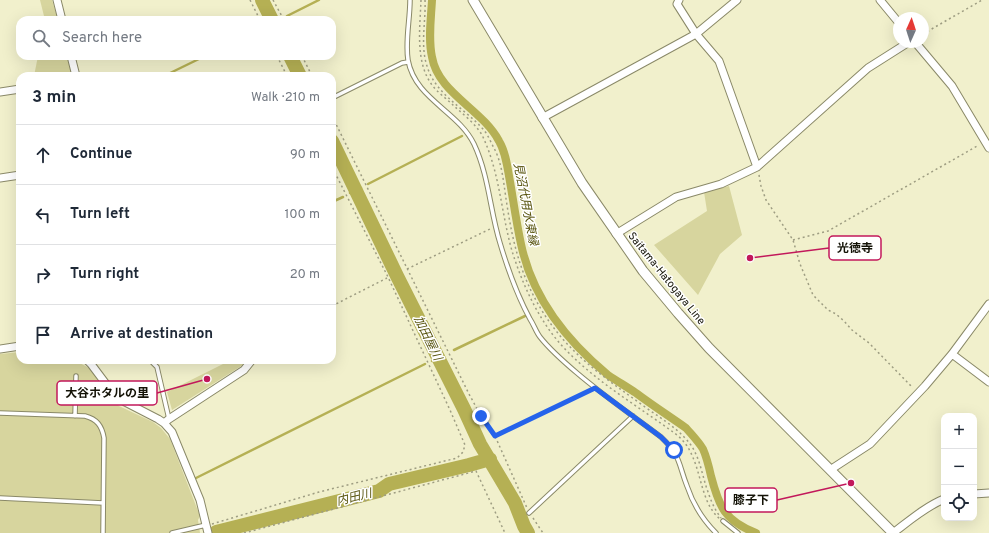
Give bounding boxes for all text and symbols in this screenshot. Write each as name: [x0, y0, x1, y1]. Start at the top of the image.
north arrow: [893, 12, 929, 48]
search box: [16, 16, 336, 60]
icon: search: [30, 27, 52, 49]
text: Search here: [62, 29, 142, 48]
text: 3 min: [32, 87, 76, 109]
text: Walk · 210 m: [251, 90, 320, 106]
icon: ahead: [32, 144, 54, 166]
text: Continue: [70, 145, 132, 164]
text: 90 m: [290, 147, 320, 163]
water label: 見沼代用水東縁: [509, 161, 541, 249]
icon: left: [32, 204, 54, 226]
text: Turn left: [70, 205, 130, 224]
text: 100 m: [284, 207, 320, 223]
street label: Saitama-Hatogaya Line: [625, 229, 708, 328]
callout: 光徳寺: [829, 236, 881, 260]
text: 光徳寺: [837, 241, 873, 257]
icon: right: [32, 264, 54, 286]
text: Turn right: [70, 265, 139, 284]
text: 20 m: [290, 267, 320, 283]
water label: 加田屋川: [409, 313, 446, 365]
icon: arrive: [32, 324, 54, 346]
text: Arrive at destination: [70, 325, 213, 344]
callout: 大谷ホタルの里: [57, 381, 157, 405]
text: 大谷ホタルの里: [65, 386, 149, 402]
route end: [472, 407, 490, 425]
map controls: [941, 413, 977, 521]
button: +: [941, 413, 977, 449]
route start: [665, 441, 683, 459]
button: −: [941, 449, 977, 485]
water label: 内田川: [335, 485, 376, 510]
button: locate: [941, 485, 977, 521]
callout: 膝子下: [725, 488, 777, 512]
text: 膝子下: [733, 493, 769, 509]

